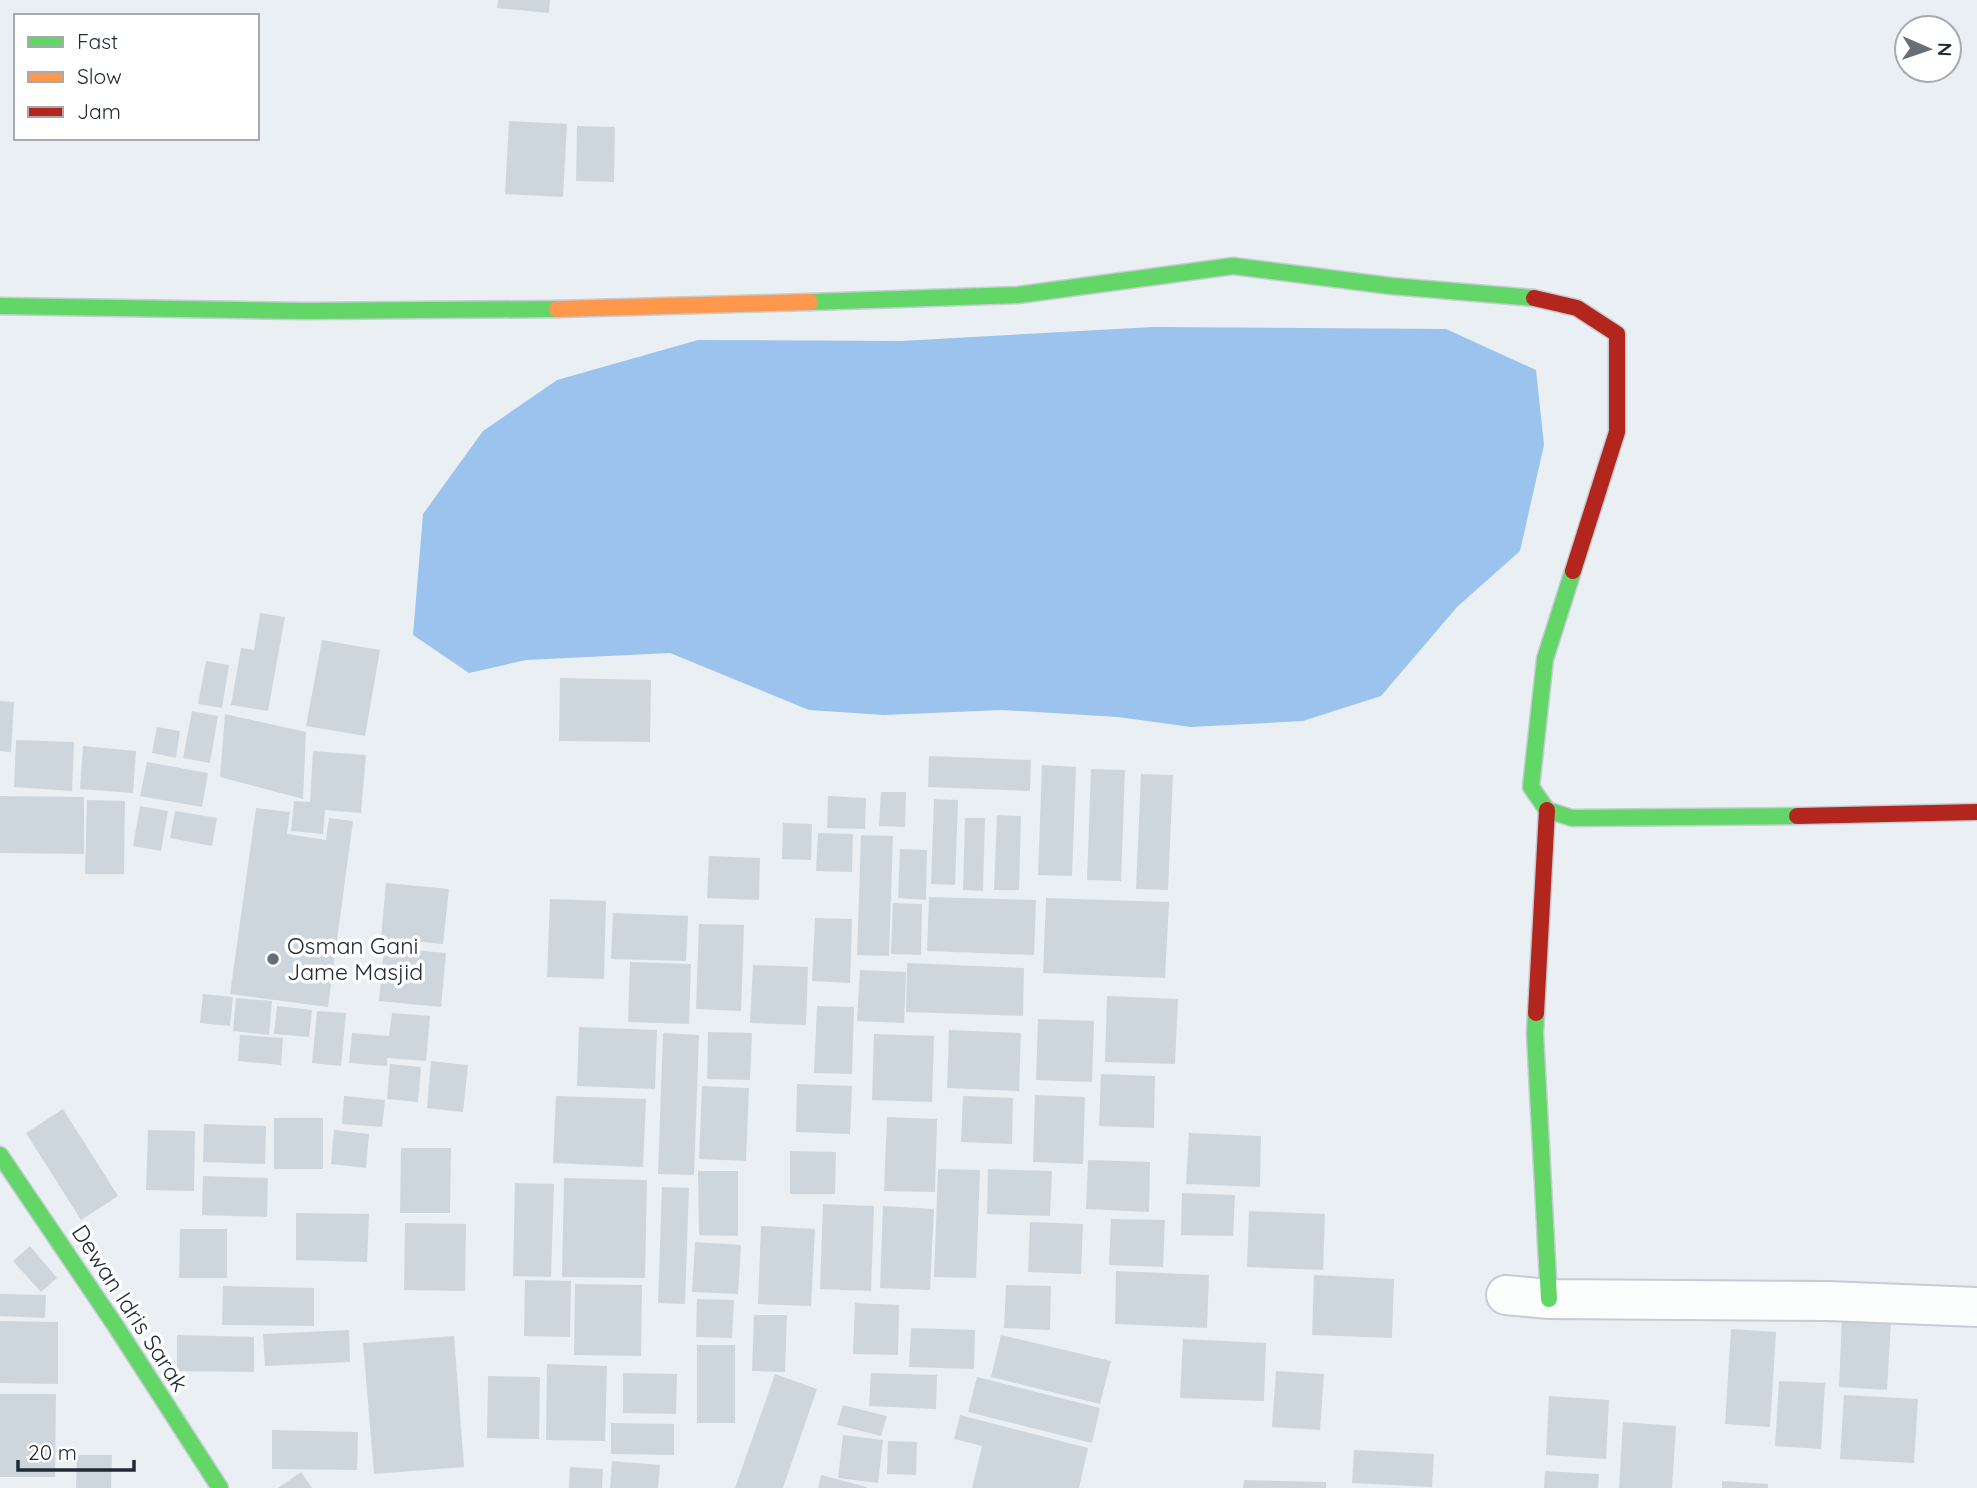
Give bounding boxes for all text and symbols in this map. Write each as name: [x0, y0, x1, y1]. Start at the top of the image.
legend: [14, 14, 259, 140]
north arrow: [1893, 14, 1963, 84]
text: Fast: [77, 28, 118, 54]
text: N: [1933, 42, 1957, 57]
text: Slow: [77, 63, 122, 89]
text: Jam: [77, 98, 121, 124]
place label: Osman Gani Jame Masjid: [287, 931, 423, 986]
marker: Osman Gani Jame Masjid: [265, 951, 281, 967]
street label: Dewan Idris Sarak: [66, 1219, 195, 1396]
scale bar: [18, 1428, 133, 1472]
text: 20 m: [28, 1439, 77, 1465]

